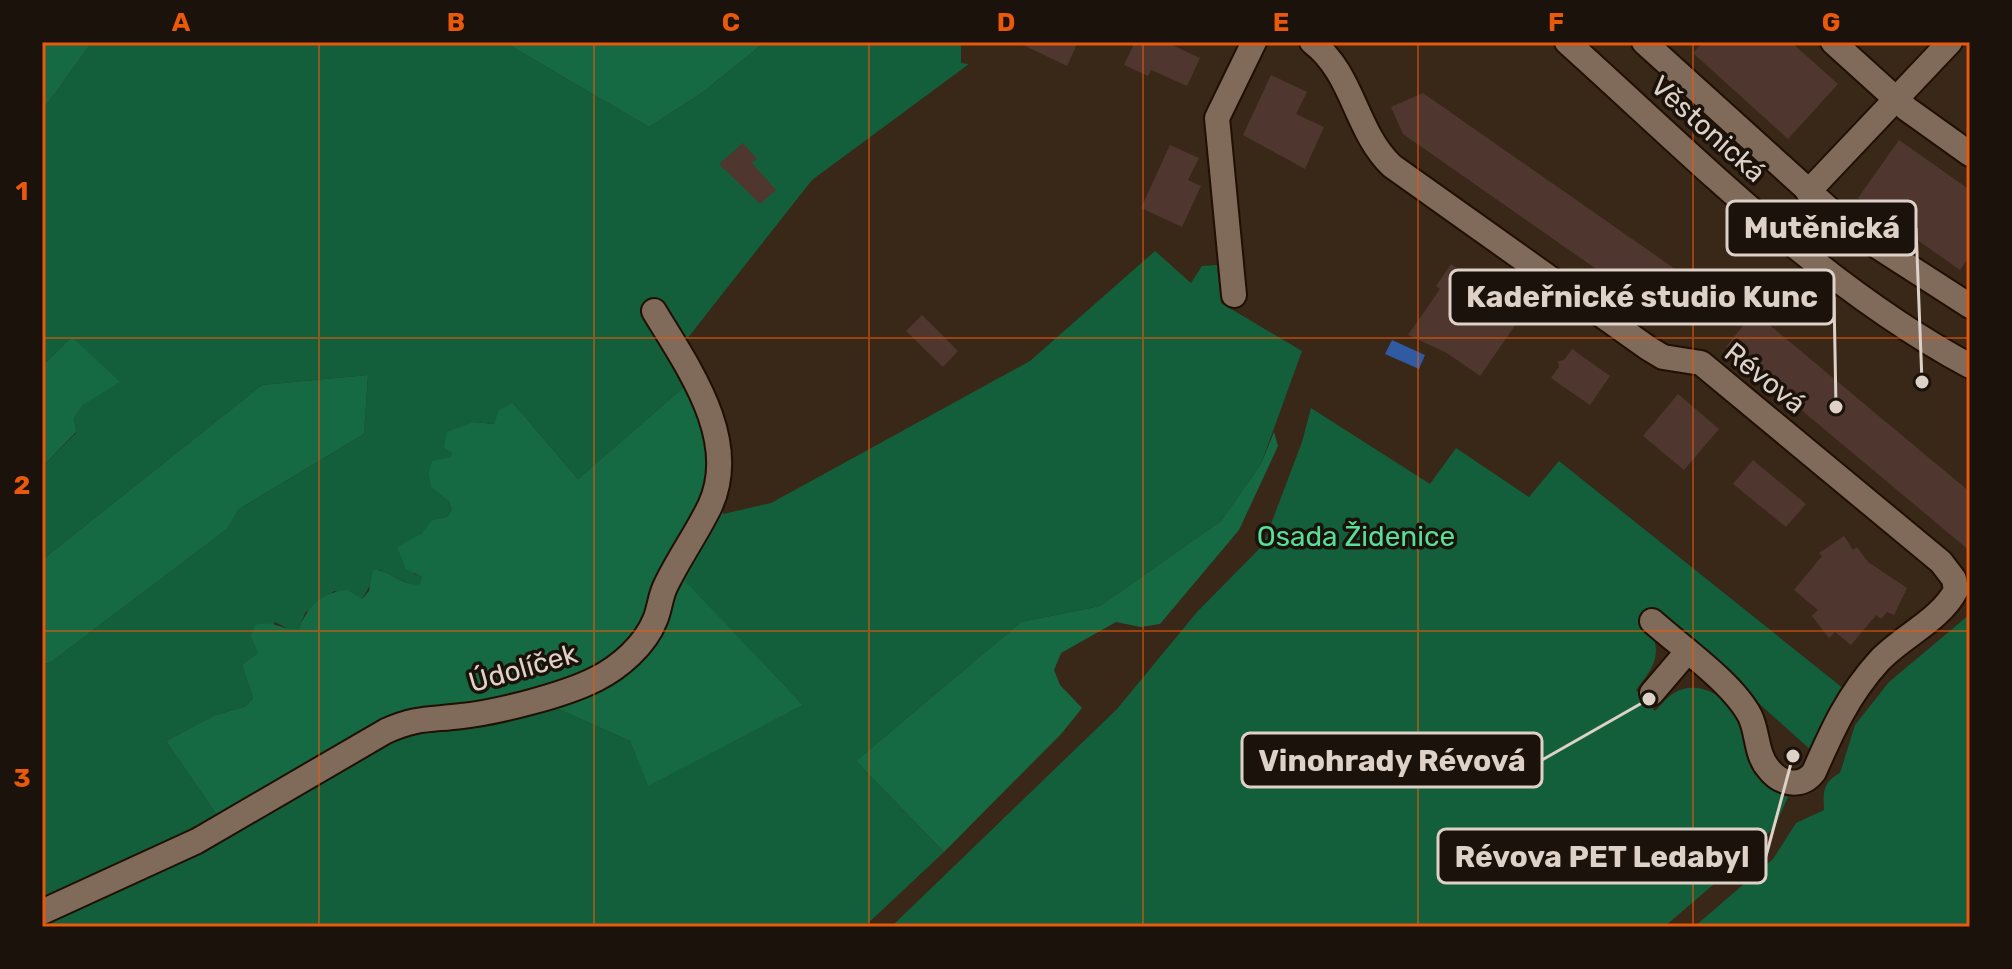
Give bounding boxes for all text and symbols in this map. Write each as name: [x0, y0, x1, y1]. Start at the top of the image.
text: A: [172, 7, 191, 38]
text: B: [447, 7, 465, 38]
text: C: [722, 7, 740, 38]
text: D: [997, 7, 1015, 38]
text: E: [1273, 7, 1289, 38]
text: F: [1548, 7, 1564, 38]
text: G: [1822, 7, 1840, 38]
street label: Věstonická: [1644, 69, 1772, 189]
text: 1: [16, 176, 28, 207]
callout: Mutěnická: [1727, 201, 1916, 255]
text: Mutěnická: [1744, 210, 1900, 246]
callout: Kadeřnické studio Kunc: [1450, 270, 1834, 324]
text: Kadeřnické studio Kunc: [1466, 279, 1818, 315]
street label: Révová: [1718, 336, 1812, 420]
text: 2: [14, 470, 30, 501]
park label: Osada Židenice: [1257, 520, 1455, 553]
street label: Údolíček: [465, 637, 582, 699]
callout: Vinohrady Révová: [1242, 733, 1542, 787]
text: Vinohrady Révová: [1258, 743, 1526, 779]
text: 3: [13, 763, 31, 794]
callout: Révova PET Ledabyl: [1438, 829, 1766, 883]
text: Révova PET Ledabyl: [1454, 839, 1750, 875]

